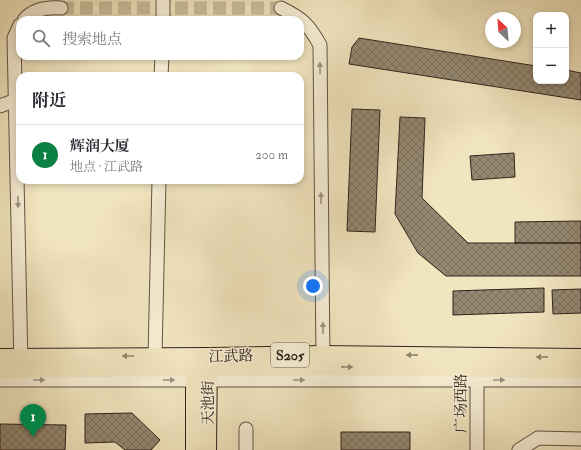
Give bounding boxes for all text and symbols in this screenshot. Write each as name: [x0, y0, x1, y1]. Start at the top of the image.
north arrow: [485, 12, 521, 48]
map controls: [533, 12, 569, 84]
button: +: [533, 12, 569, 48]
search box: [16, 16, 304, 60]
icon: search: [30, 27, 52, 49]
text: 搜索地点: [62, 30, 122, 49]
button: −: [533, 48, 569, 84]
one-way arrow: [317, 61, 323, 74]
text: 附近: [32, 90, 66, 111]
text: 辉润大厦: [70, 137, 130, 156]
text: 1: [43, 147, 47, 163]
text: 200 m: [255, 147, 288, 163]
text: 地点 · 江武路: [70, 159, 143, 175]
one-way arrow: [318, 191, 324, 204]
one-way arrow: [14, 196, 21, 208]
your location: [303, 276, 323, 296]
one-way arrow: [320, 321, 326, 334]
road number: S205: [271, 343, 309, 367]
street label: 江武路: [208, 347, 254, 366]
one-way arrow: [405, 352, 418, 358]
one-way arrow: [121, 353, 134, 359]
one-way arrow: [535, 354, 548, 360]
one-way arrow: [341, 364, 354, 370]
street label: 广场西路: [452, 373, 471, 433]
one-way arrow: [33, 377, 46, 383]
one-way arrow: [163, 377, 176, 383]
one-way arrow: [293, 377, 306, 383]
one-way arrow: [493, 377, 506, 383]
street label: 天池街: [199, 380, 218, 426]
pin: 1: [20, 404, 46, 437]

